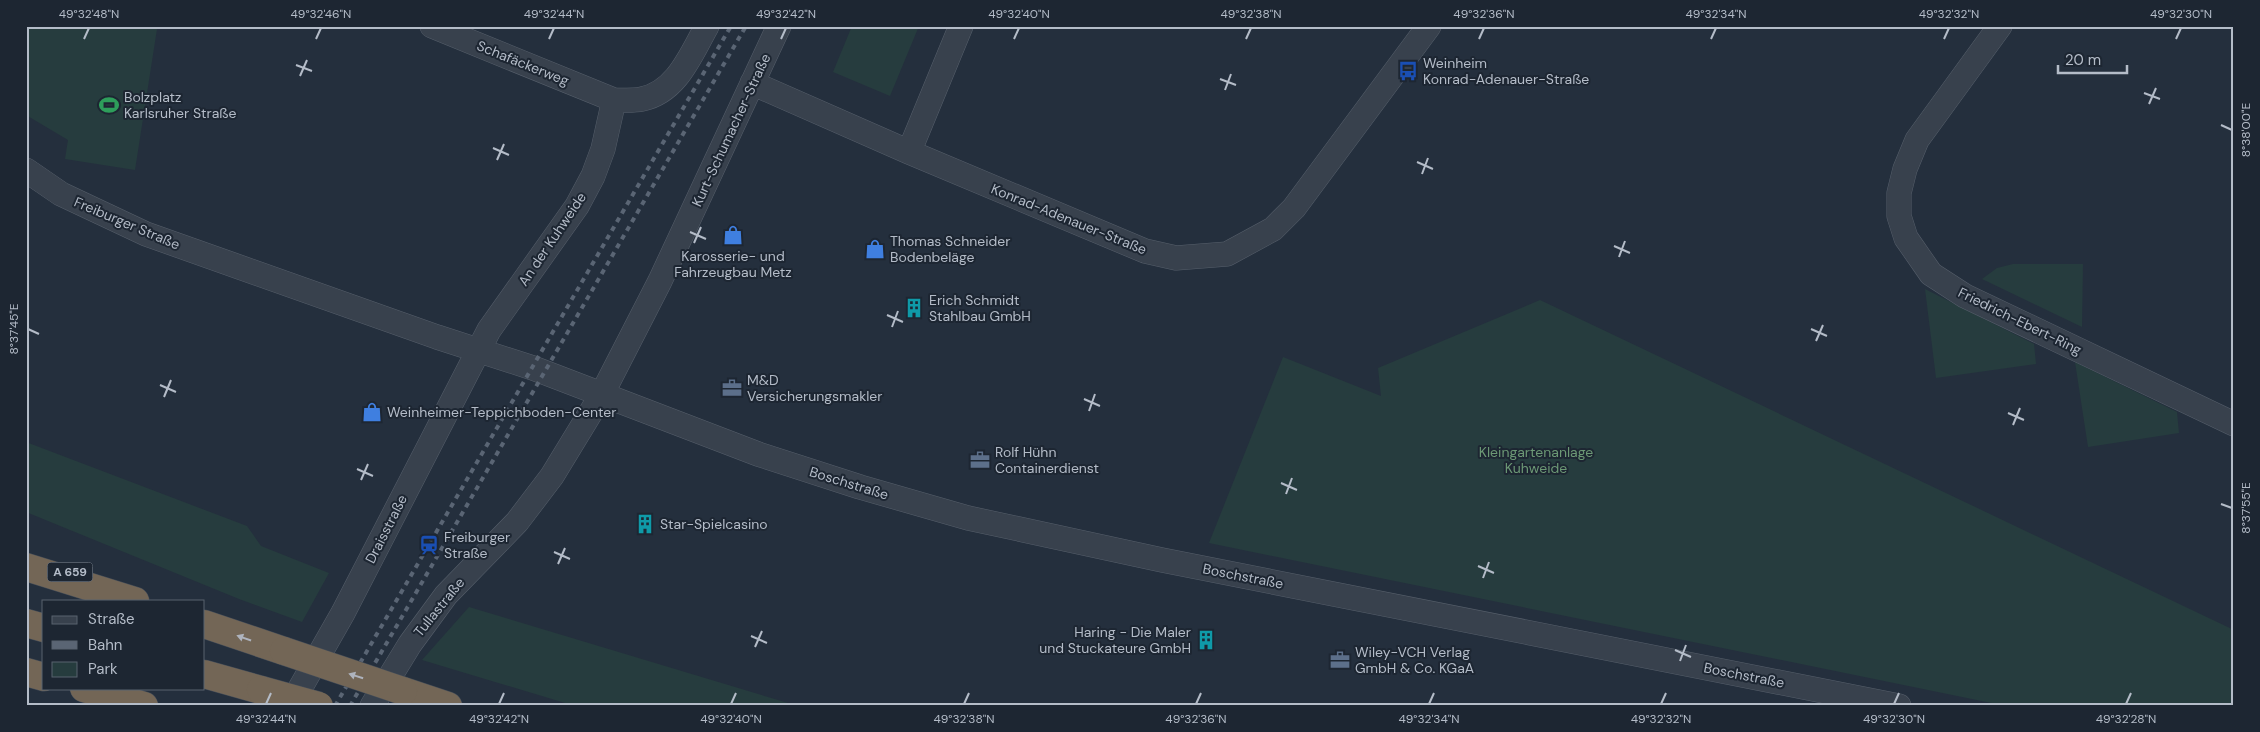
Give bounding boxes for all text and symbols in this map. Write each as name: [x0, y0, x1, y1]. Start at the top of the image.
text: 49°32'48"N: [59, 6, 119, 22]
text: 49°32'46"N: [291, 6, 351, 22]
text: 49°32'44"N: [524, 6, 584, 22]
text: 49°32'42"N: [756, 6, 816, 22]
text: 49°32'40"N: [988, 6, 1050, 22]
text: 49°32'38"N: [1220, 6, 1282, 22]
text: 49°32'36"N: [1453, 6, 1515, 22]
text: 49°32'34"N: [1685, 6, 1747, 22]
text: 49°32'32"N: [1919, 6, 1979, 22]
text: 49°32'30"N: [2150, 6, 2212, 22]
street label: Schafäckerweg: [474, 36, 572, 90]
scale bar: [2058, 42, 2126, 74]
text: 20 m: [2065, 50, 2101, 70]
street label: Kurt-Schumacher-Straße: [688, 51, 774, 209]
place label: Weinheim Konrad-Adenauer-Straße: [1423, 54, 1589, 88]
bus stop icon: Weinheim Konrad-Adenauer-Straße: [1397, 60, 1419, 82]
place label: Bolzplatz Karlsruher Straße: [124, 88, 236, 122]
sports icon: Bolzplatz Karlsruher Straße: [98, 94, 120, 116]
text: 8°38'00"E: [2238, 103, 2254, 157]
street label: Konrad-Adenauer-Straße: [989, 180, 1149, 258]
street label: An der Kuhweide: [514, 189, 590, 289]
street label: Freiburger Straße: [71, 193, 183, 253]
shop icon: Karosserie- und Fahrzeugbau Metz: [722, 224, 744, 246]
place label: Thomas Schneider Bodenbeläge: [890, 232, 1010, 266]
shop icon: Thomas Schneider Bodenbeläge: [864, 238, 886, 260]
place label: Karosserie- und Fahrzeugbau Metz: [674, 247, 792, 281]
street label: Friedrich-Ebert-Ring: [1955, 283, 2085, 359]
place label: Erich Schmidt Stahlbau GmbH: [929, 291, 1031, 325]
building icon: Erich Schmidt Stahlbau GmbH: [903, 297, 925, 319]
text: 8°37'45"E: [6, 303, 22, 355]
place label: M&D Versicherungsmakler: [747, 371, 882, 405]
office icon: M&D Versicherungsmakler: [721, 377, 743, 399]
shop icon: Weinheimer-Teppichboden-Center: [361, 401, 383, 423]
place label: Weinheimer-Teppichboden-Center: [387, 403, 616, 421]
place label: Rolf Hühn Containerdienst: [995, 443, 1099, 477]
park label: Kleingartenanlage Kuhweide: [1479, 443, 1593, 477]
office icon: Rolf Hühn Containerdienst: [969, 449, 991, 471]
street label: Boschstraße: [807, 462, 891, 504]
text: 8°37'55"E: [2238, 482, 2254, 534]
street label: Draisstraße: [361, 492, 411, 566]
building icon: Star-Spielcasino: [634, 513, 656, 535]
place label: Star-Spielcasino: [660, 515, 768, 533]
place label: Freiburger Straße: [444, 528, 510, 562]
station icon: Freiburger Straße: [418, 534, 440, 556]
street label: Boschstraße: [1201, 559, 1285, 593]
road number: A 659: [48, 562, 92, 582]
street label: Tullastraße: [410, 574, 468, 640]
legend: [42, 600, 205, 690]
text: Straße: [88, 609, 135, 629]
place label: Haring - Die Maler und Stuckateure GmbH: [1039, 623, 1191, 657]
building icon: Haring - Die Maler und Stuckateure GmbH: [1195, 629, 1217, 651]
one-way arrow: [236, 634, 251, 641]
text: Bahn: [88, 635, 122, 655]
place label: Wiley-VCH Verlag GmbH & Co. KGaA: [1355, 643, 1474, 677]
office icon: Wiley-VCH Verlag GmbH & Co. KGaA: [1329, 649, 1351, 671]
street label: Boschstraße: [1702, 658, 1786, 692]
text: Park: [88, 659, 118, 679]
one-way arrow: [349, 671, 364, 679]
text: 49°32'44"N: [236, 711, 296, 727]
text: 49°32'42"N: [469, 711, 529, 727]
text: 49°32'40"N: [700, 711, 762, 727]
text: 49°32'38"N: [933, 711, 995, 727]
text: 49°32'36"N: [1165, 711, 1227, 727]
text: 49°32'34"N: [1398, 711, 1460, 727]
text: 49°32'32"N: [1631, 711, 1691, 727]
text: 49°32'30"N: [1863, 711, 1925, 727]
text: 49°32'28"N: [2096, 711, 2156, 727]

